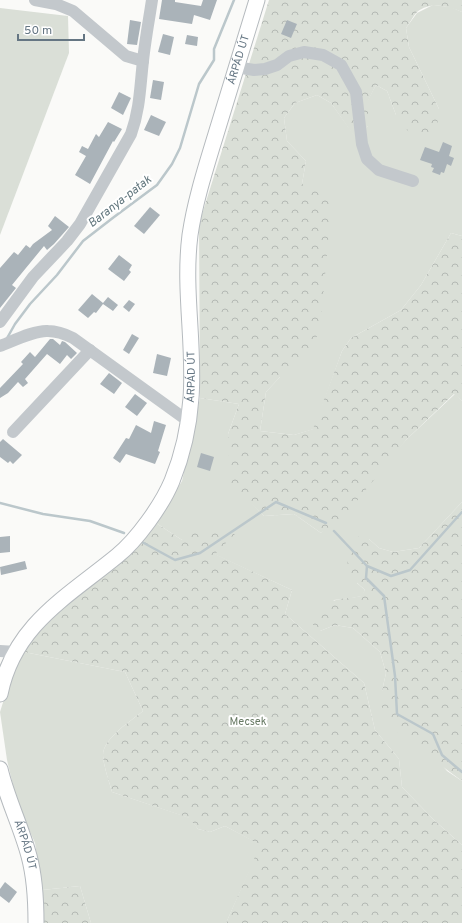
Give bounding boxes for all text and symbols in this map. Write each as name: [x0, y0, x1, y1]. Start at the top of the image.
scale bar: [18, 16, 84, 42]
text: 50 m: [24, 23, 52, 39]
street label: ÁRPÁD ÚT: [224, 33, 253, 86]
water label: Baranya-patak: [85, 172, 156, 232]
street label: ÁRPÁD ÚT: [183, 351, 199, 403]
park label: Mecsek: [229, 715, 267, 729]
street label: ÁRPÁD ÚT: [11, 818, 39, 871]

